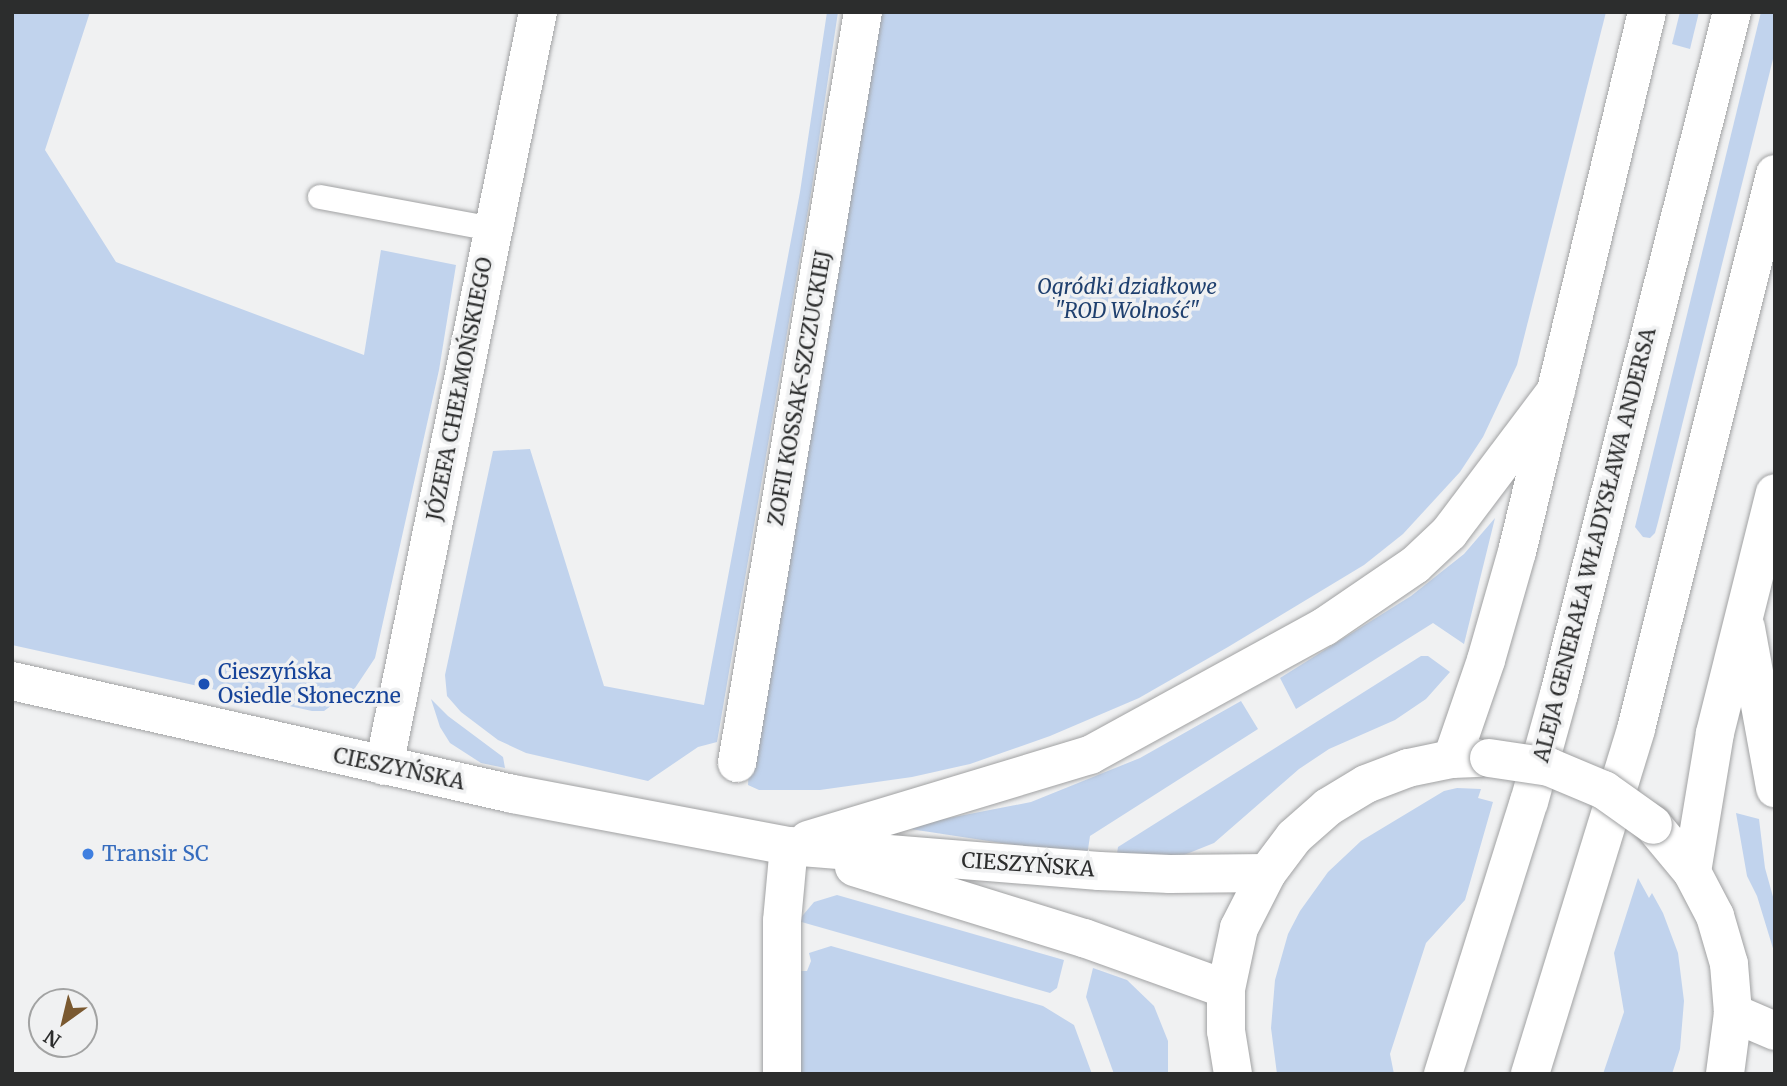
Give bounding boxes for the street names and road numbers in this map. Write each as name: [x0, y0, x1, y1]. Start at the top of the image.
street label: ZOFII KOSSAK-SZCZUCKIEJ: [763, 248, 837, 528]
street label: JÓZEFA CHEŁMOŃSKIEGO: [422, 255, 498, 523]
street label: ALEJA GENERAŁA WŁADYSŁAWA ANDERSA: [1529, 325, 1661, 765]
street label: CIESZYŃSKA: [331, 743, 467, 795]
street label: CIESZYŃSKA: [960, 848, 1096, 882]

